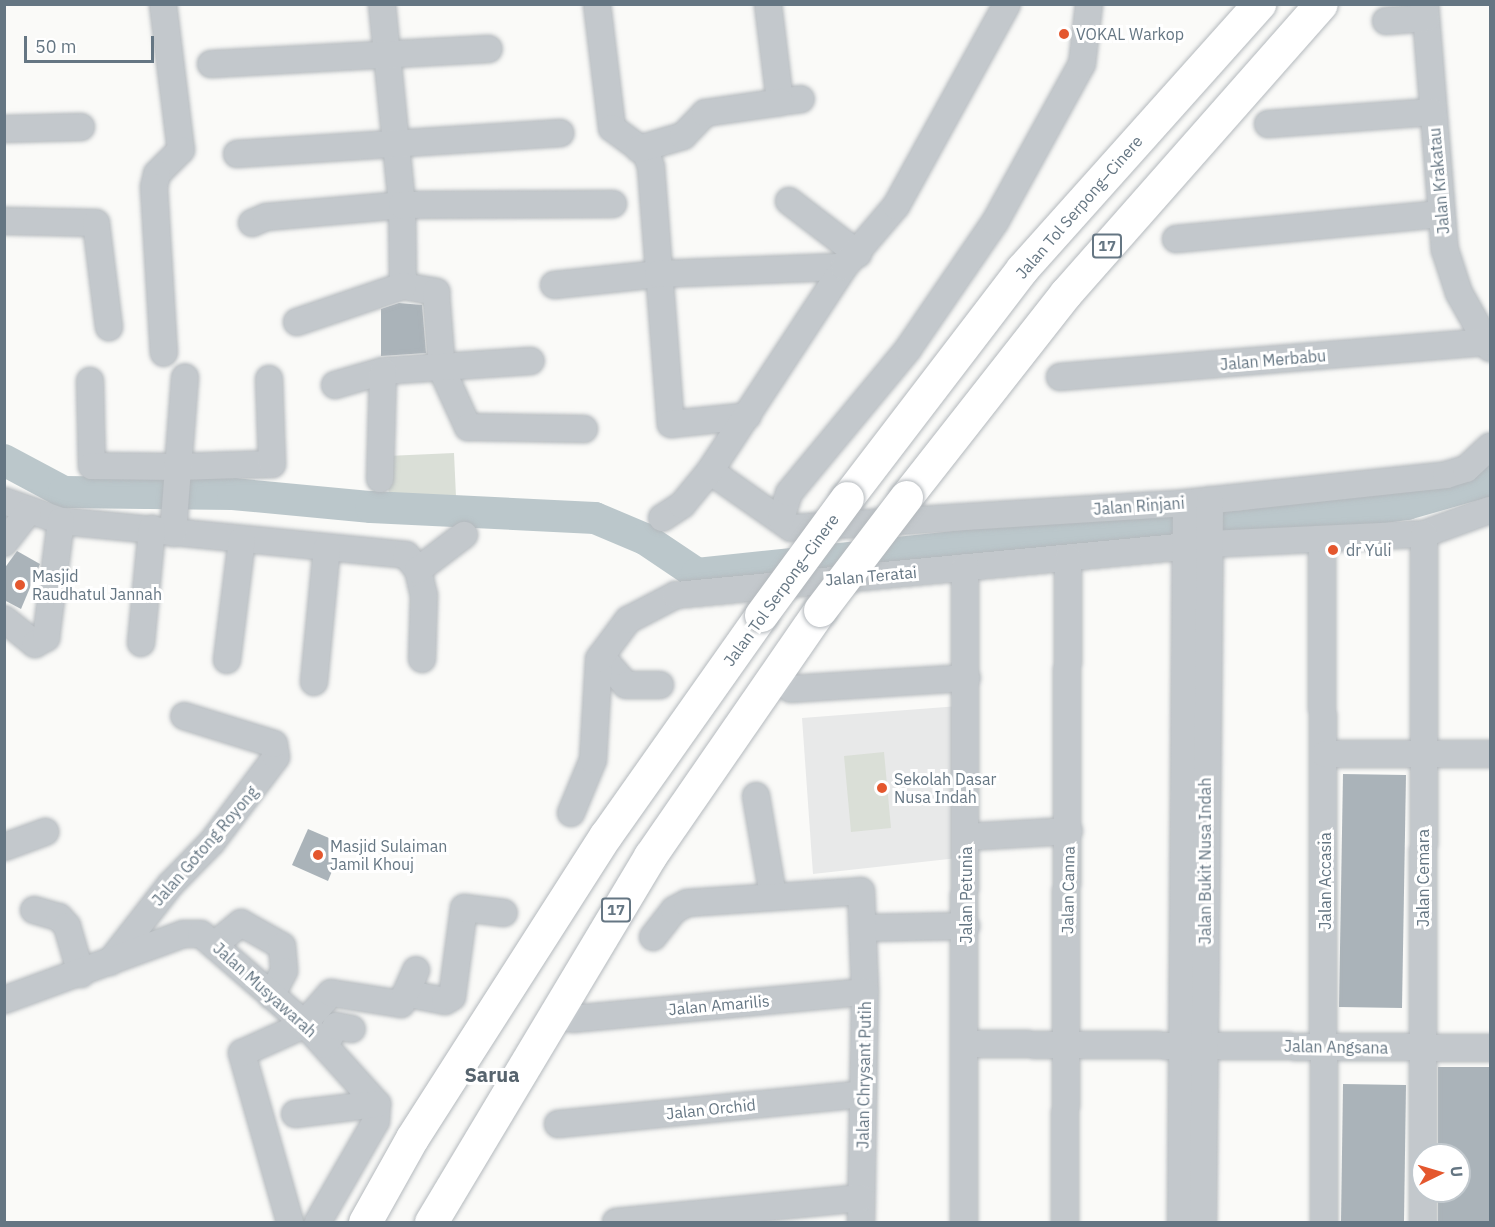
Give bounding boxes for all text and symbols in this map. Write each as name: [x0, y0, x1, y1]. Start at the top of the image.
scale bar: [27, 24, 158, 62]
place label: VOKAL Warkop: [1076, 24, 1184, 44]
marker: VOKAL Warkop: [1057, 27, 1071, 41]
text: 50 m: [35, 35, 77, 58]
street label: Jalan Krakatau: [1425, 127, 1453, 235]
street label: Jalan Tol Serpong–Cinere: [1012, 131, 1146, 283]
road number: 17: [1092, 234, 1122, 258]
street label: Jalan Merbabu: [1219, 346, 1327, 374]
street label: Jalan Rinjani: [1093, 493, 1185, 519]
street label: Jalan Tol Serpong–Cinere: [719, 510, 843, 670]
place label: dr Yuli: [1346, 540, 1391, 560]
marker: dr Yuli: [1324, 541, 1342, 559]
street label: Jalan Teratai: [824, 562, 918, 590]
place label: Masjid Raudhatul Jannah: [32, 566, 162, 604]
marker: Masjid Raudhatul Jannah: [13, 578, 27, 592]
place label: Sekolah Dasar Nusa Indah: [894, 769, 996, 807]
street label: Jalan Bukit Nusa Indah: [1195, 778, 1215, 944]
marker: Sekolah Dasar Nusa Indah: [875, 781, 889, 795]
street label: Jalan Gotong Royong: [148, 782, 262, 910]
street label: Jalan Cemara: [1413, 829, 1433, 927]
street label: Jalan Accasia: [1315, 832, 1335, 930]
place label: Masjid Sulaiman Jamil Khouj: [330, 836, 447, 874]
street label: Jalan Canna: [1058, 846, 1078, 934]
street label: Jalan Petunia: [956, 847, 976, 943]
marker: Masjid Sulaiman Jamil Khouj: [311, 848, 325, 862]
road number: 17: [601, 898, 631, 922]
street label: Jalan Musyawarah: [209, 939, 321, 1041]
street label: Jalan Amarilis: [668, 991, 770, 1019]
street label: Jalan Chrysant Putih: [853, 1001, 875, 1149]
street label: Jalan Angsana: [1284, 1036, 1388, 1058]
district label: Sarua: [464, 1062, 520, 1086]
street label: Jalan Orchid: [665, 1095, 757, 1123]
north arrow: [1411, 1143, 1471, 1203]
text: U: [1446, 1165, 1467, 1178]

